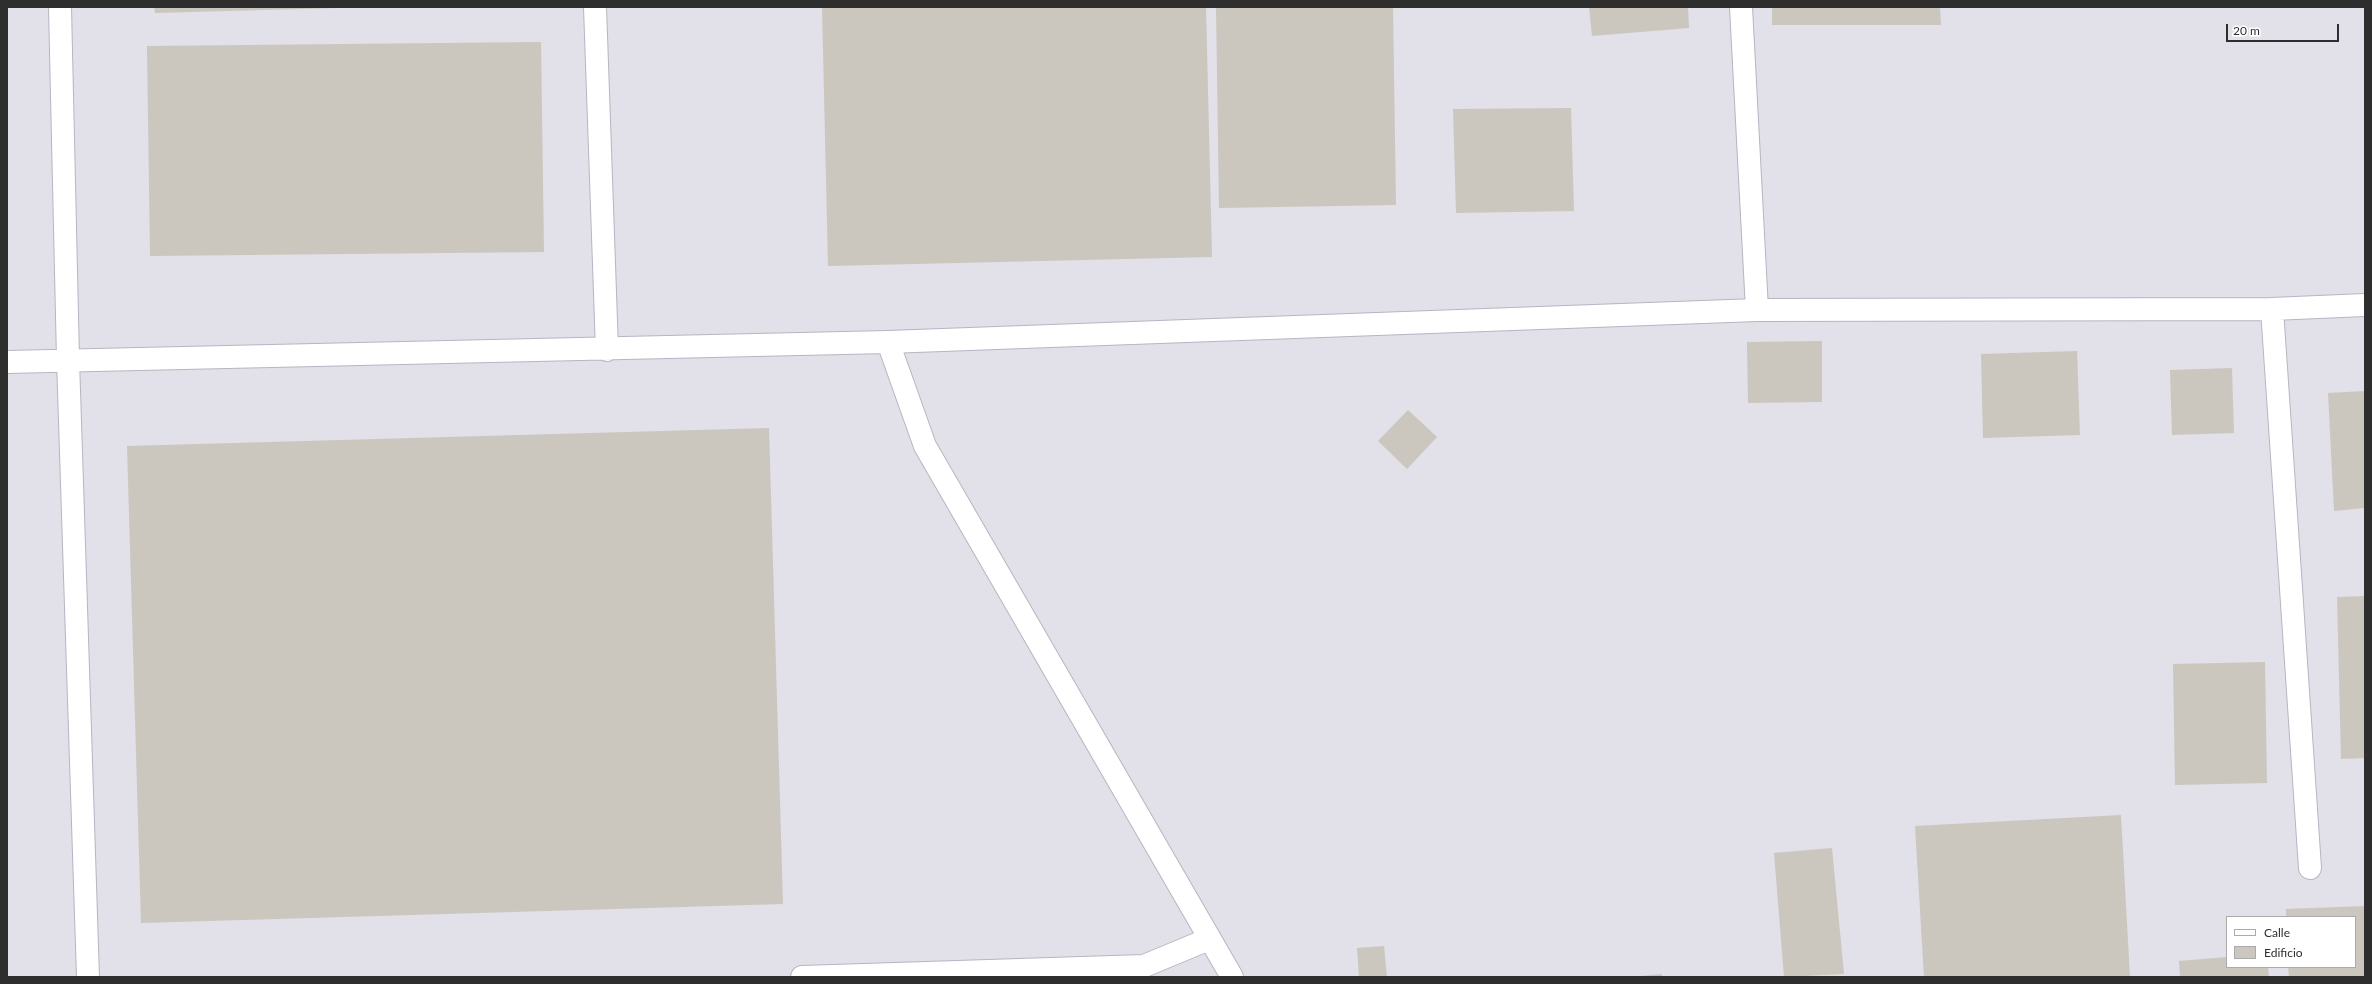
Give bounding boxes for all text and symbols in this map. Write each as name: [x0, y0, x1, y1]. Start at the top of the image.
scale bar: [2228, 16, 2341, 42]
text: 20 m: [2233, 23, 2260, 38]
legend: [2226, 916, 2356, 968]
text: Calle: [2264, 925, 2290, 940]
text: Edificio: [2264, 945, 2303, 960]

